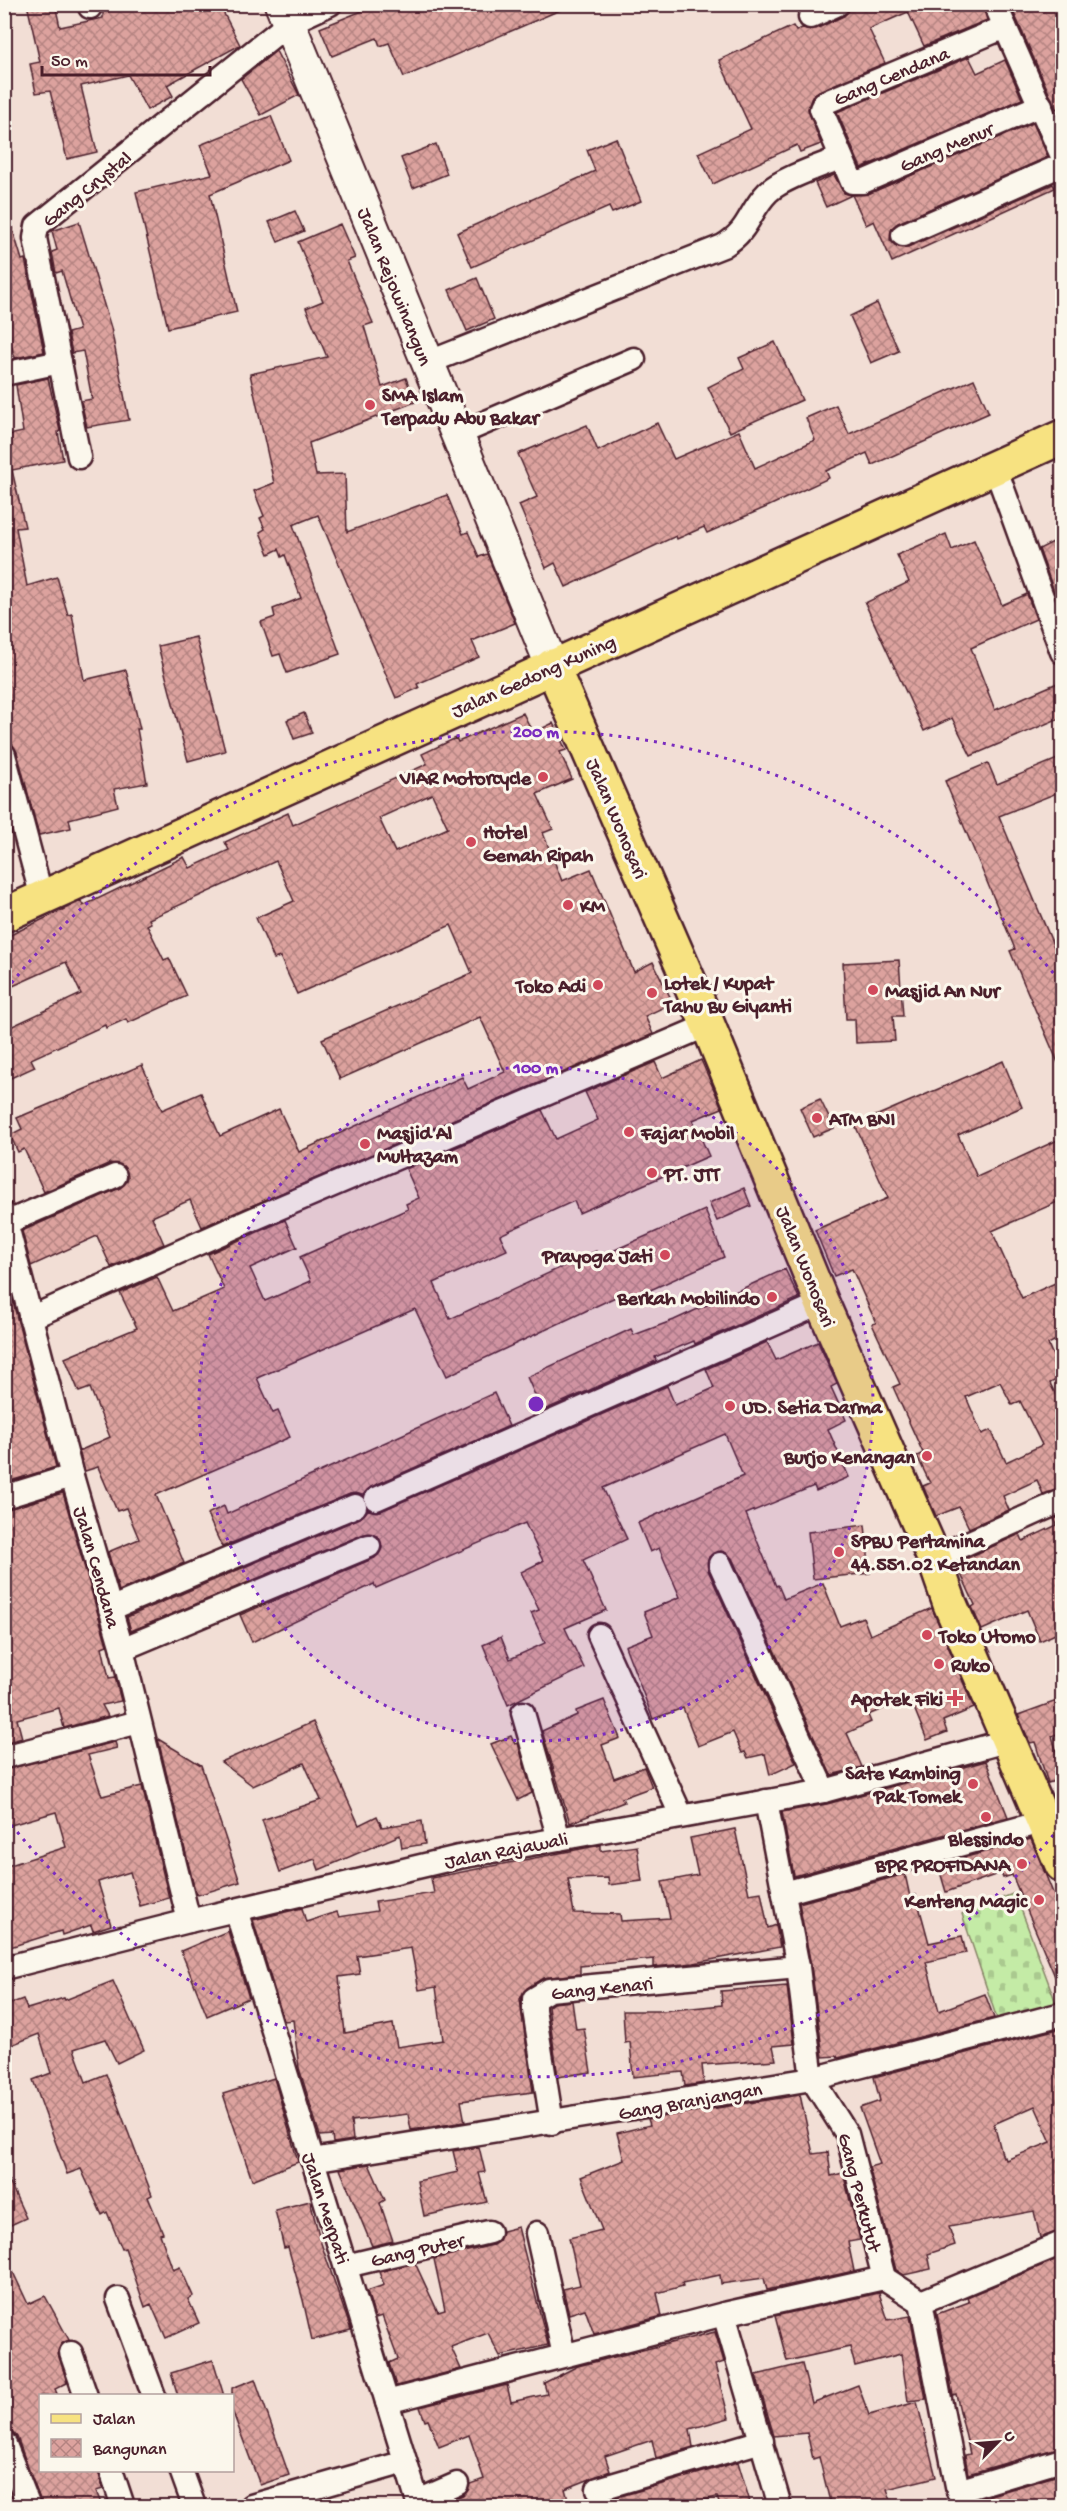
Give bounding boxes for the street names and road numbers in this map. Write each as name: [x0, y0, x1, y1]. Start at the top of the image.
street label: Gang Cendana: [831, 43, 954, 113]
street label: Gang Menur: [897, 118, 999, 179]
street label: Gang Crystal: [39, 148, 137, 234]
street label: Jalan Rejowinangun: [351, 205, 435, 370]
street label: Jalan Gedong Kuning: [449, 632, 620, 725]
street label: Jalan Wonosari: [579, 756, 650, 883]
street label: Jalan Wonosari: [769, 1203, 839, 1331]
street label: Jalan Cendana: [66, 1504, 123, 1632]
street label: Jalan Rajawali: [443, 1829, 570, 1876]
street label: Gang Kenari: [550, 1974, 655, 2007]
street label: Gang Branjangan: [617, 2079, 765, 2127]
street label: Gang Perkutut: [831, 2131, 885, 2256]
street label: Jalan Merpati: [295, 2150, 353, 2268]
street label: Gang Puter: [369, 2230, 469, 2274]

